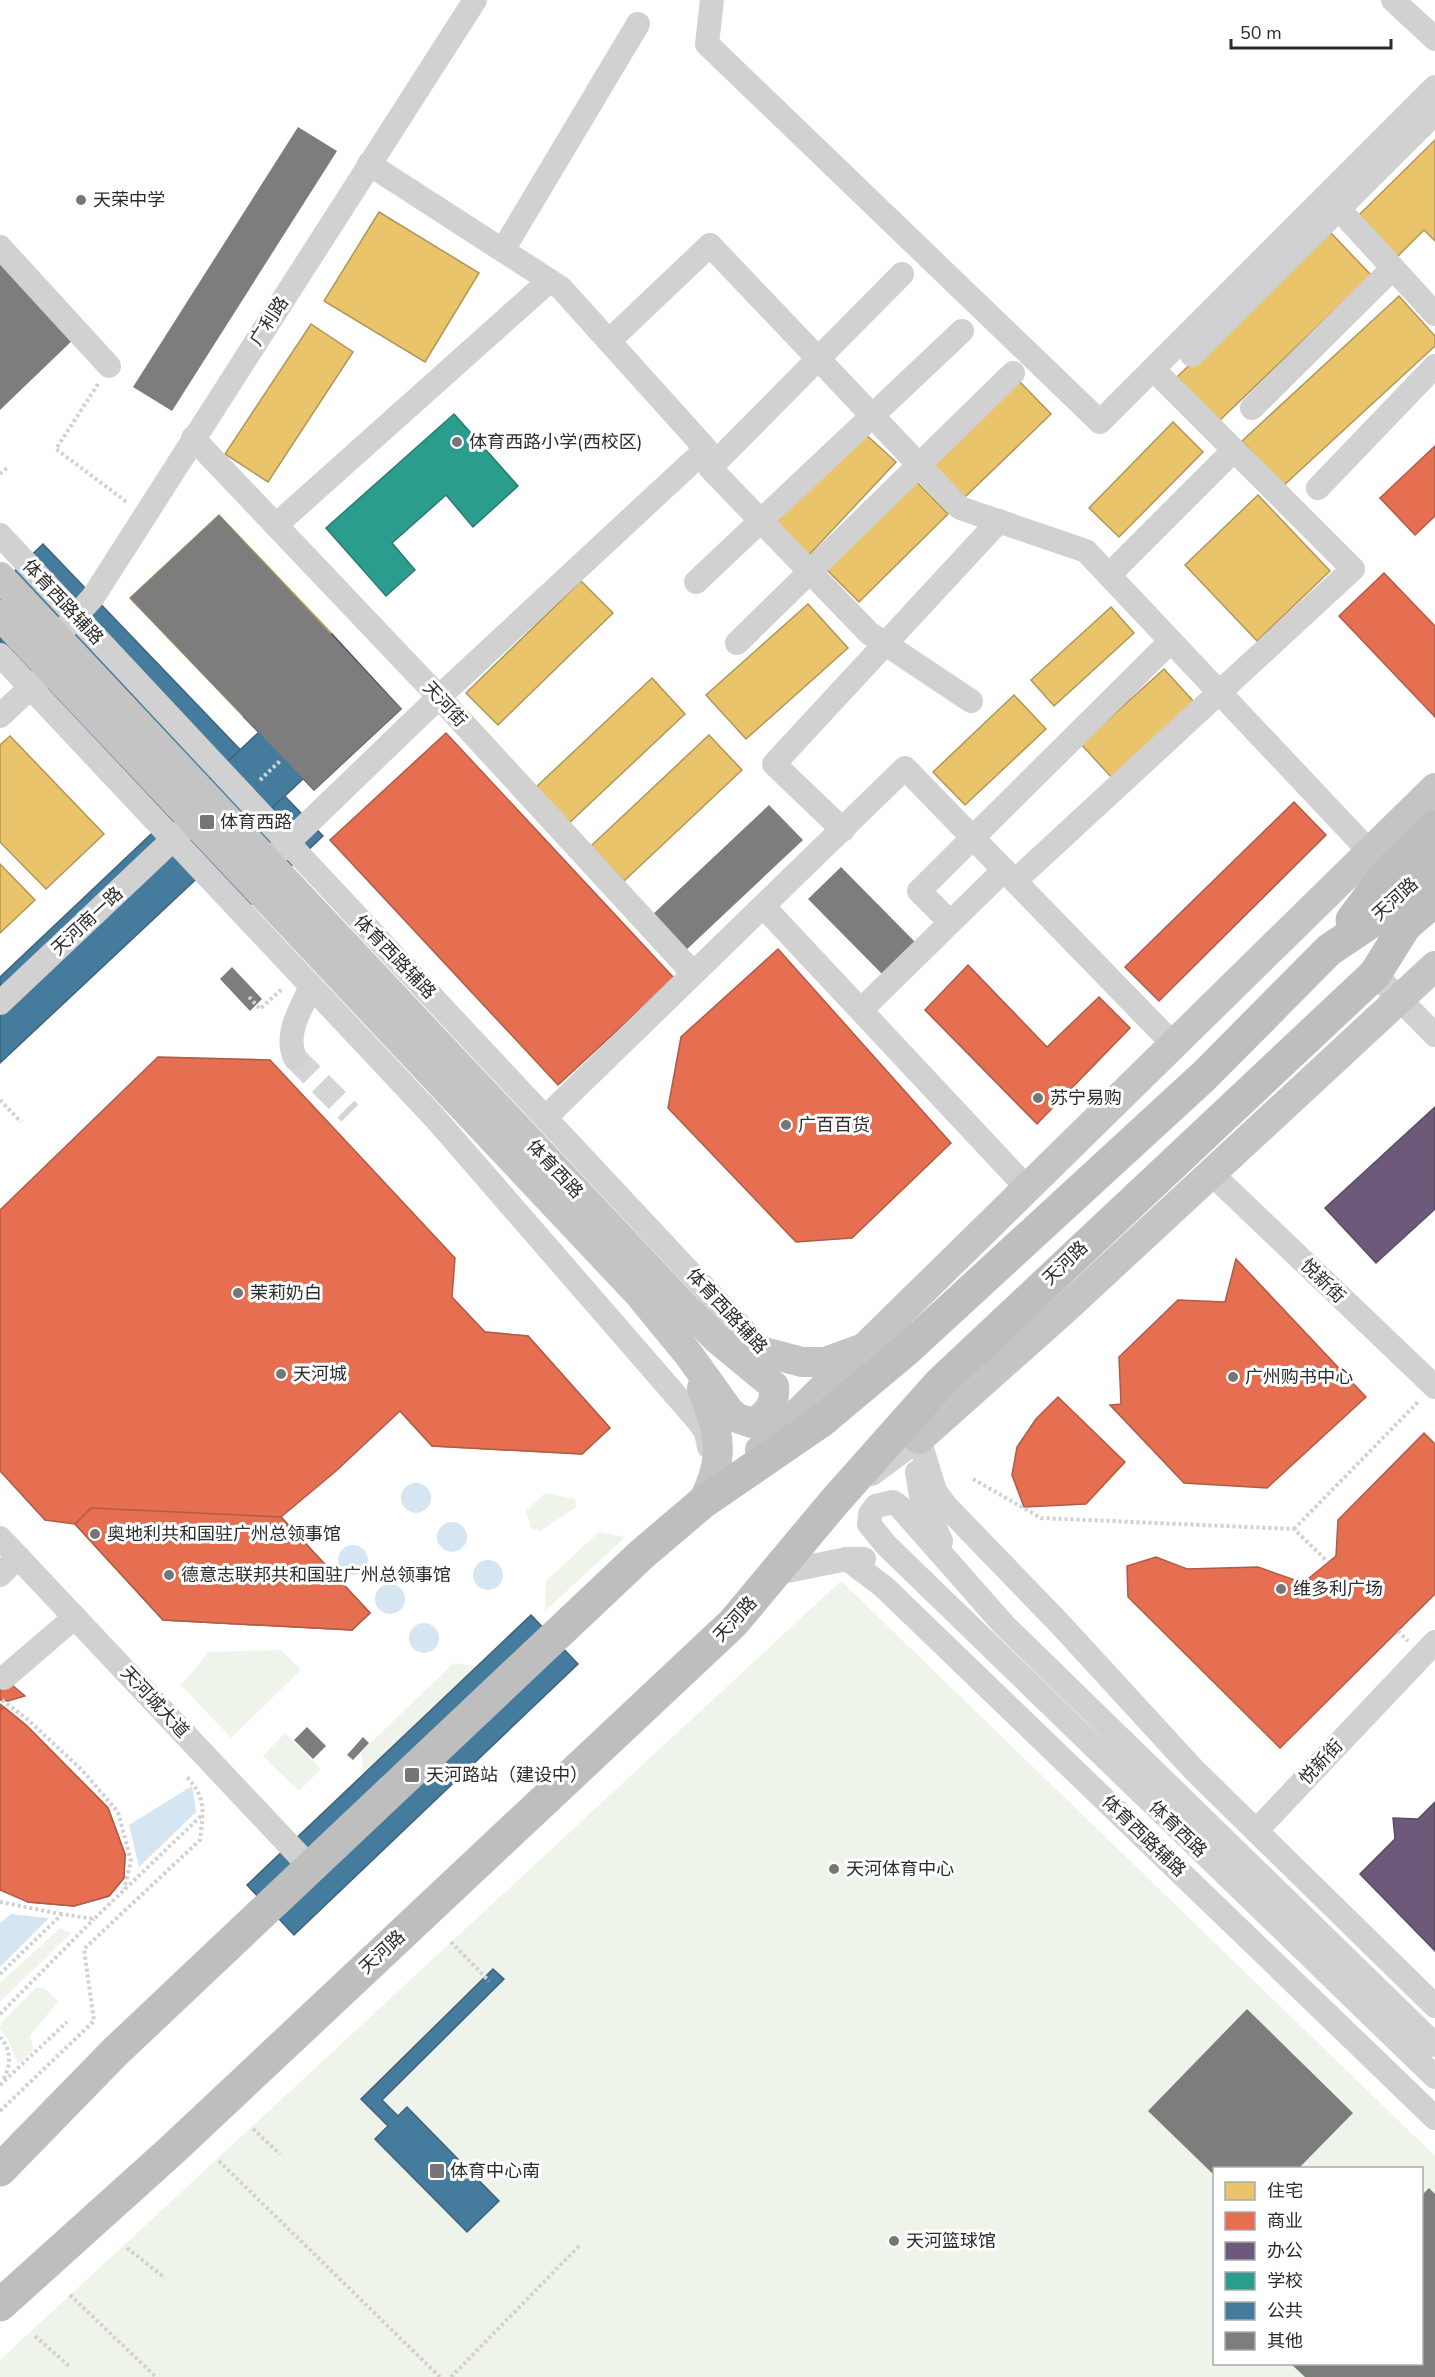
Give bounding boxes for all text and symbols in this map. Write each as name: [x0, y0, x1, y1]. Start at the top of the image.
scale bar: [1231, 12, 1392, 50]
text: 50 m: [1240, 21, 1282, 45]
place label: 天荣中学: [93, 188, 165, 212]
marker: 天荣中学: [74, 193, 88, 207]
street label: 广利路: [244, 292, 294, 350]
place label: 体育西路小学(西校区): [469, 430, 642, 454]
marker: 体育西路小学(西校区): [450, 435, 464, 449]
street label: 体育西路辅路: [17, 554, 109, 650]
street label: 天河街: [418, 676, 472, 732]
place label: 体育西路: [220, 810, 292, 834]
marker: 体育西路: [198, 813, 216, 831]
street label: 天河路: [1367, 872, 1423, 926]
street label: 天河南一路: [46, 882, 128, 960]
street label: 体育西路辅路: [349, 910, 441, 1004]
place label: 苏宁易购: [1050, 1086, 1122, 1110]
marker: 苏宁易购: [1031, 1091, 1045, 1105]
place label: 广百百货: [798, 1113, 870, 1137]
marker: 广百百货: [779, 1118, 793, 1132]
street label: 体育西路: [522, 1134, 588, 1204]
street label: 天河路: [1037, 1236, 1093, 1290]
street label: 悦新街: [1295, 1254, 1351, 1308]
street label: 体育西路辅路: [681, 1263, 773, 1359]
place label: 茉莉奶白: [250, 1281, 322, 1305]
marker: 茉莉奶白: [231, 1286, 245, 1300]
place label: 天河城: [293, 1362, 347, 1386]
place label: 广州购书中心: [1245, 1365, 1353, 1389]
marker: 天河城: [274, 1367, 288, 1381]
marker: 广州购书中心: [1226, 1370, 1240, 1384]
place label: 奥地利共和国驻广州总领事馆: [107, 1522, 341, 1546]
marker: 奥地利共和国驻广州总领事馆: [88, 1527, 102, 1541]
place label: 德意志联邦共和国驻广州总领事馆: [181, 1563, 451, 1587]
marker: 德意志联邦共和国驻广州总领事馆: [162, 1568, 176, 1582]
place label: 维多利广场: [1293, 1577, 1383, 1601]
marker: 维多利广场: [1274, 1582, 1288, 1596]
street label: 天河路: [708, 1591, 762, 1647]
street label: 天河城大道: [116, 1661, 194, 1743]
street label: 悦新街: [1294, 1734, 1348, 1790]
place label: 天河路站（建设中）: [426, 1763, 588, 1787]
marker: 天河路站（建设中）: [403, 1766, 421, 1784]
street label: 体育西路辅路: [1097, 1790, 1191, 1882]
street label: 体育西路: [1144, 1795, 1212, 1863]
place label: 天河体育中心: [846, 1857, 954, 1881]
marker: 天河体育中心: [827, 1862, 841, 1876]
street label: 天河路: [354, 1925, 410, 1979]
place label: 体育中心南: [450, 2159, 540, 2183]
marker: 体育中心南: [428, 2162, 446, 2180]
legend: [1213, 2167, 1423, 2365]
text: 住宅: [1267, 2179, 1303, 2203]
text: 商业: [1267, 2209, 1303, 2233]
place label: 天河篮球馆: [906, 2229, 996, 2253]
marker: 天河篮球馆: [887, 2234, 901, 2248]
text: 办公: [1267, 2239, 1303, 2263]
text: 学校: [1267, 2269, 1303, 2293]
text: 公共: [1267, 2299, 1303, 2323]
text: 其他: [1267, 2329, 1303, 2353]

